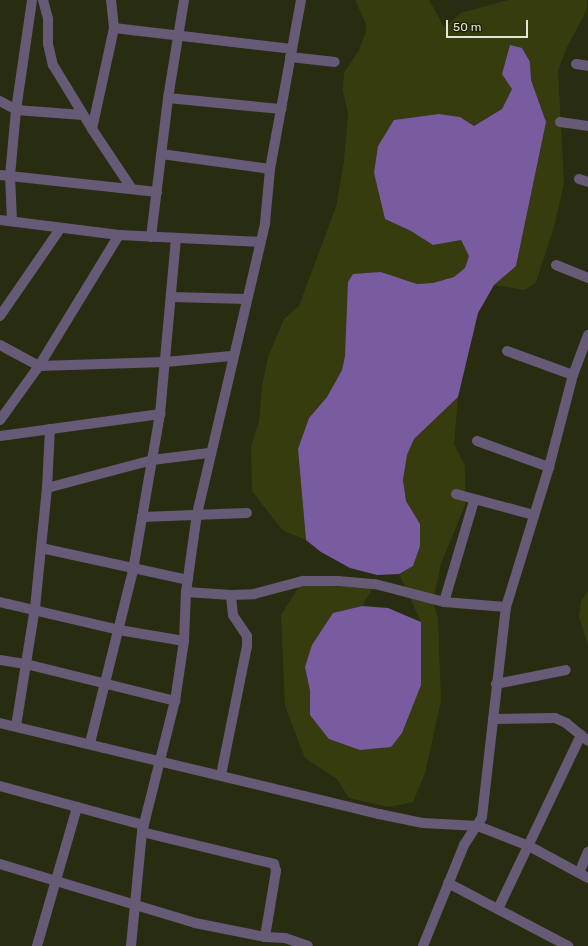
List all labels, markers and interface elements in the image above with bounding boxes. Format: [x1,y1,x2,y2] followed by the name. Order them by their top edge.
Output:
[448,12,530,38] scale bar
[453,20,481,34] text: 50 m

